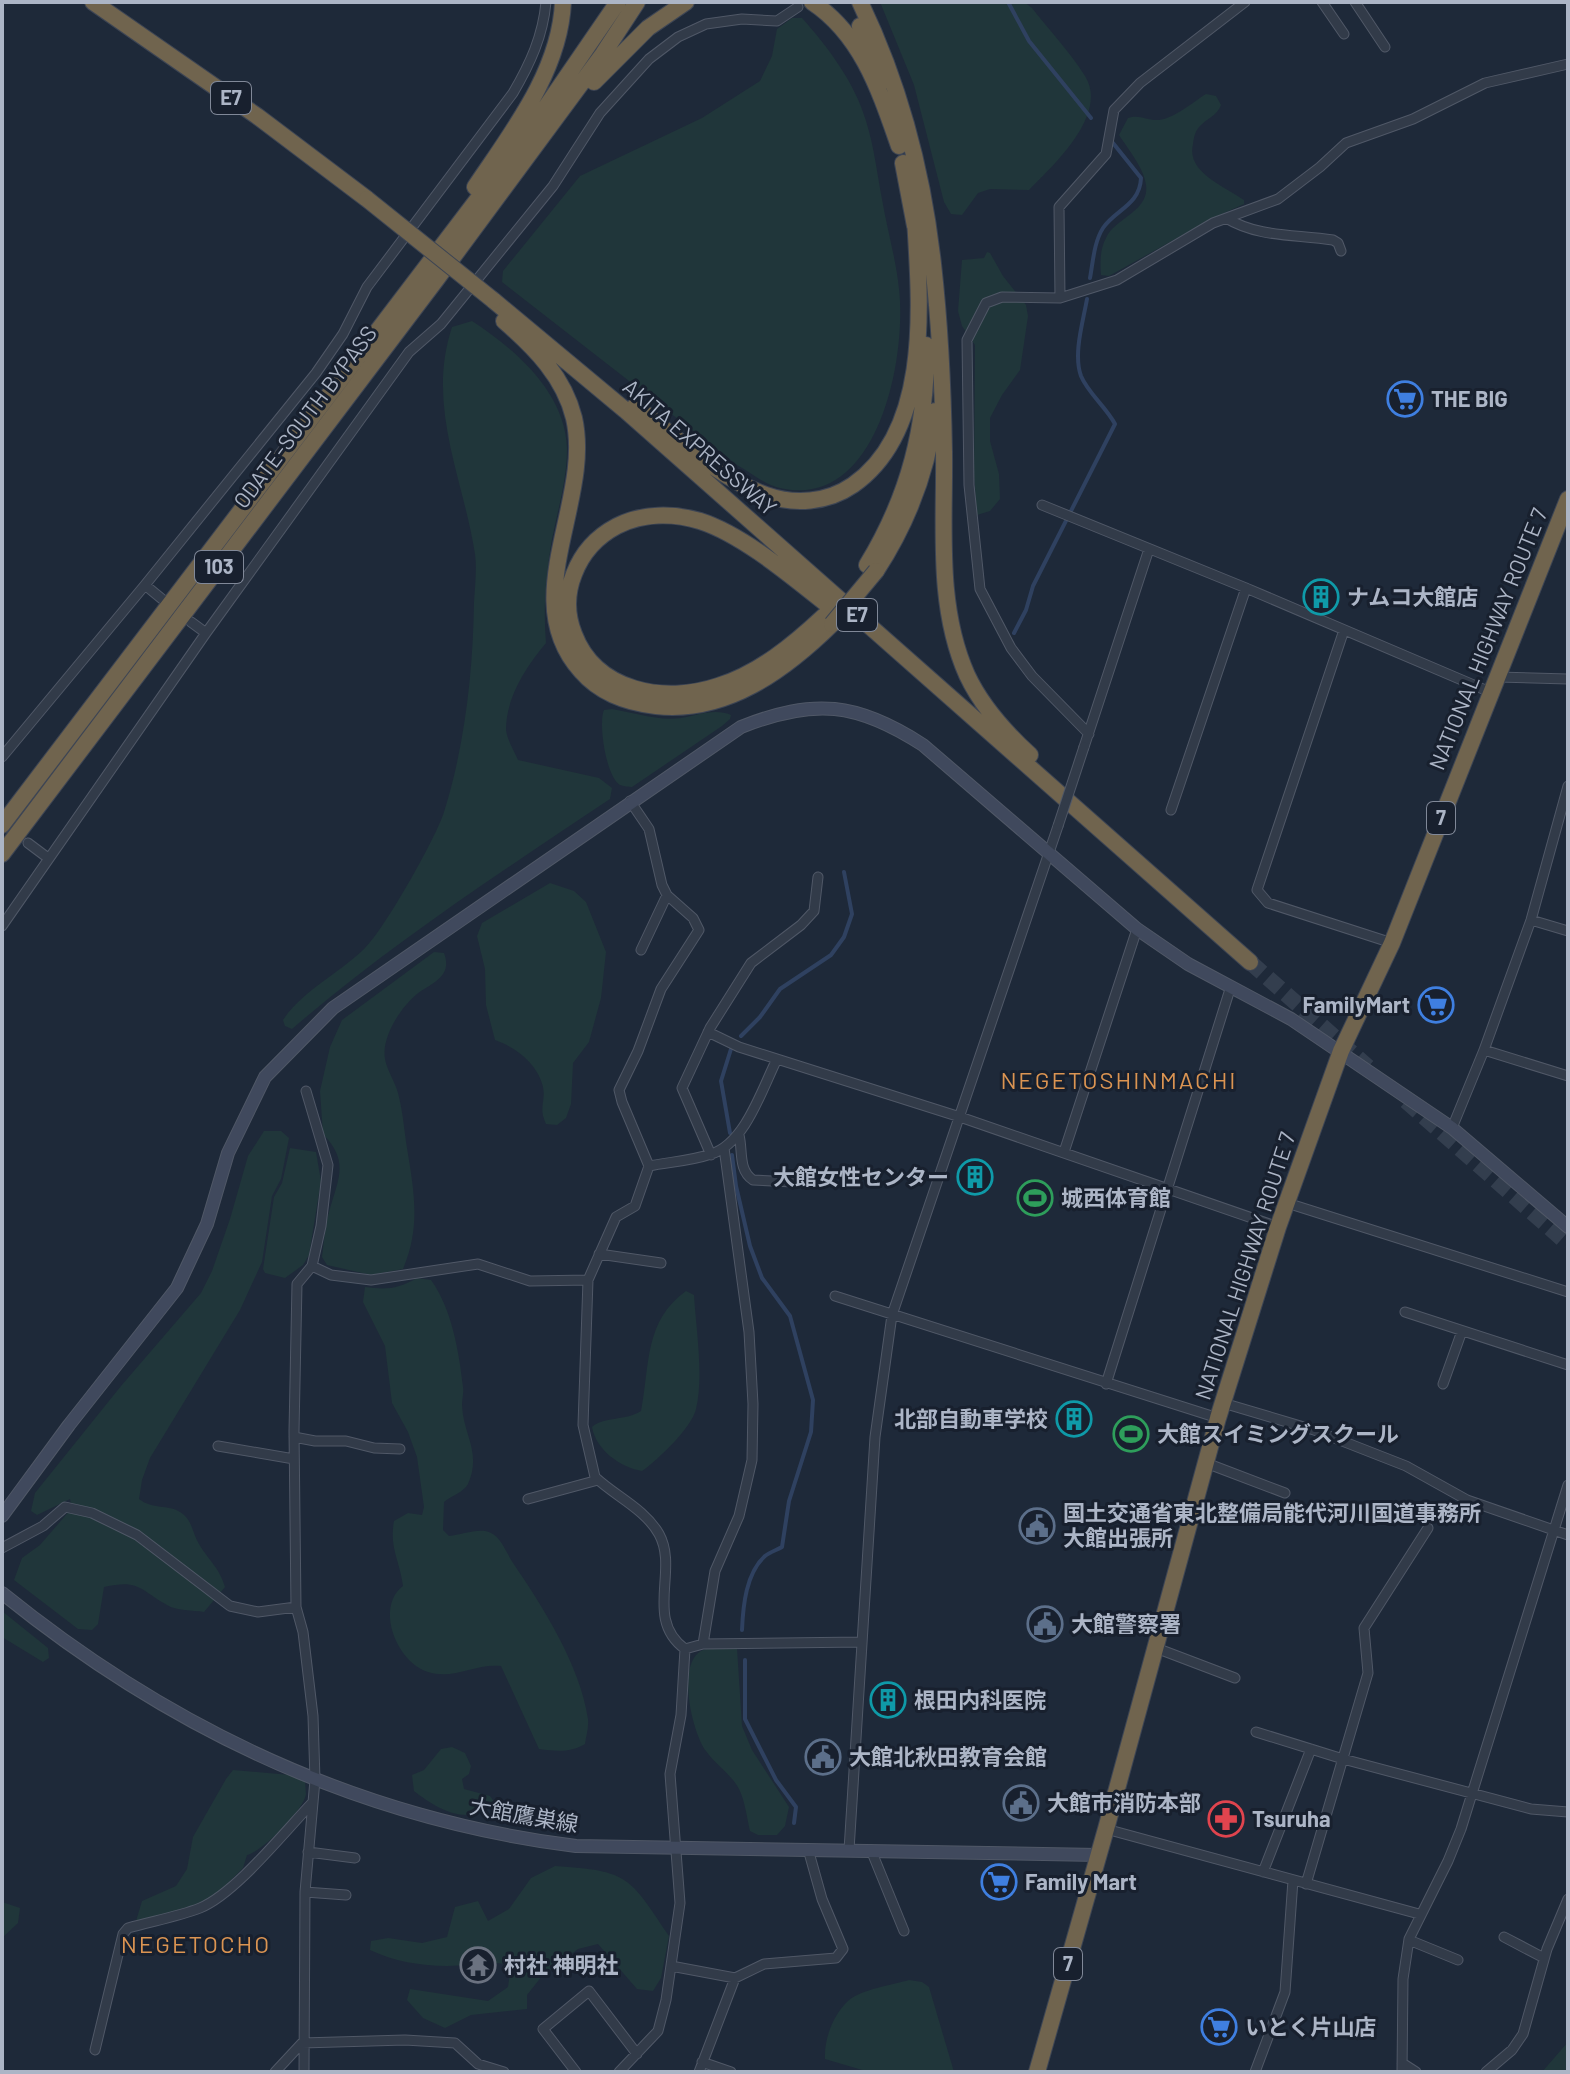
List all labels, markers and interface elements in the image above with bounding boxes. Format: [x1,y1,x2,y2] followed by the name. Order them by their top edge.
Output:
[211,82,251,114] road number: E7
[227,320,381,513] street label: ODATE-SOUTH BYPASS
[619,373,783,520] street label: AKITA EXPRESSWAY
[1386,380,1424,418] supermarket icon: THE BIG
[1431,385,1508,411] place label: THE BIG
[1423,504,1552,773] street label: NATIONAL HIGHWAY ROUTE 7
[195,551,243,583] road number: 103
[1302,578,1340,616] building icon: ナムコ大館店
[1347,583,1478,609] place label: ナムコ大館店
[837,599,877,631] road number: E7
[1427,802,1455,834] road number: 7
[1417,986,1455,1024] supermarket icon: FamilyMart
[1302,991,1410,1017] place label: FamilyMart
[1000,1065,1238,1094] district label: NEGETOSHINMACHI
[1188,1129,1300,1403] street label: NATIONAL HIGHWAY ROUTE 7
[956,1158,994,1196] building icon: 大館女性センター
[773,1163,949,1189] place label: 大館女性センター
[1016,1179,1054,1217] sports icon: 城西体育館
[1061,1184,1171,1210] place label: 城西体育館
[1055,1400,1093,1438] building icon: 北部自動車学校
[894,1405,1048,1431] place label: 北部自動車学校
[1112,1415,1150,1453] sports icon: 大館スイミングスクール
[1157,1420,1399,1446] place label: 大館スイミングスクール
[1063,1499,1481,1550] place label: 国土交通省東北整備局能代河川国道事務所 大館出張所
[1018,1507,1056,1545] public building icon: 国土交通省東北整備局能代河川国道事務所 大館出張所
[1026,1605,1064,1643] public building icon: 大館警察署
[1071,1610,1181,1636] place label: 大館警察署
[869,1681,907,1719] building icon: 根田内科医院
[914,1686,1046,1712] place label: 根田内科医院
[804,1738,842,1776] public building icon: 大館北秋田教育会館
[849,1743,1047,1769] place label: 大館北秋田教育会館
[1002,1784,1040,1822] public building icon: 大館市消防本部
[1047,1789,1201,1815] place label: 大館市消防本部
[468,1792,581,1836] street label: 大館鷹巣線
[1207,1800,1245,1838] pharmacy icon: Tsuruha
[1252,1805,1331,1831] place label: Tsuruha
[980,1863,1018,1901] supermarket icon: Family Mart
[1025,1868,1137,1894] place label: Family Mart
[121,1929,271,1958] district label: NEGETOCHO
[459,1946,497,1984] temple icon: 村社 神明社
[1054,1948,1082,1980] road number: 7
[504,1951,618,1977] place label: 村社 神明社
[1200,2008,1238,2046] supermarket icon: いとく片山店
[1245,2013,1376,2039] place label: いとく片山店

